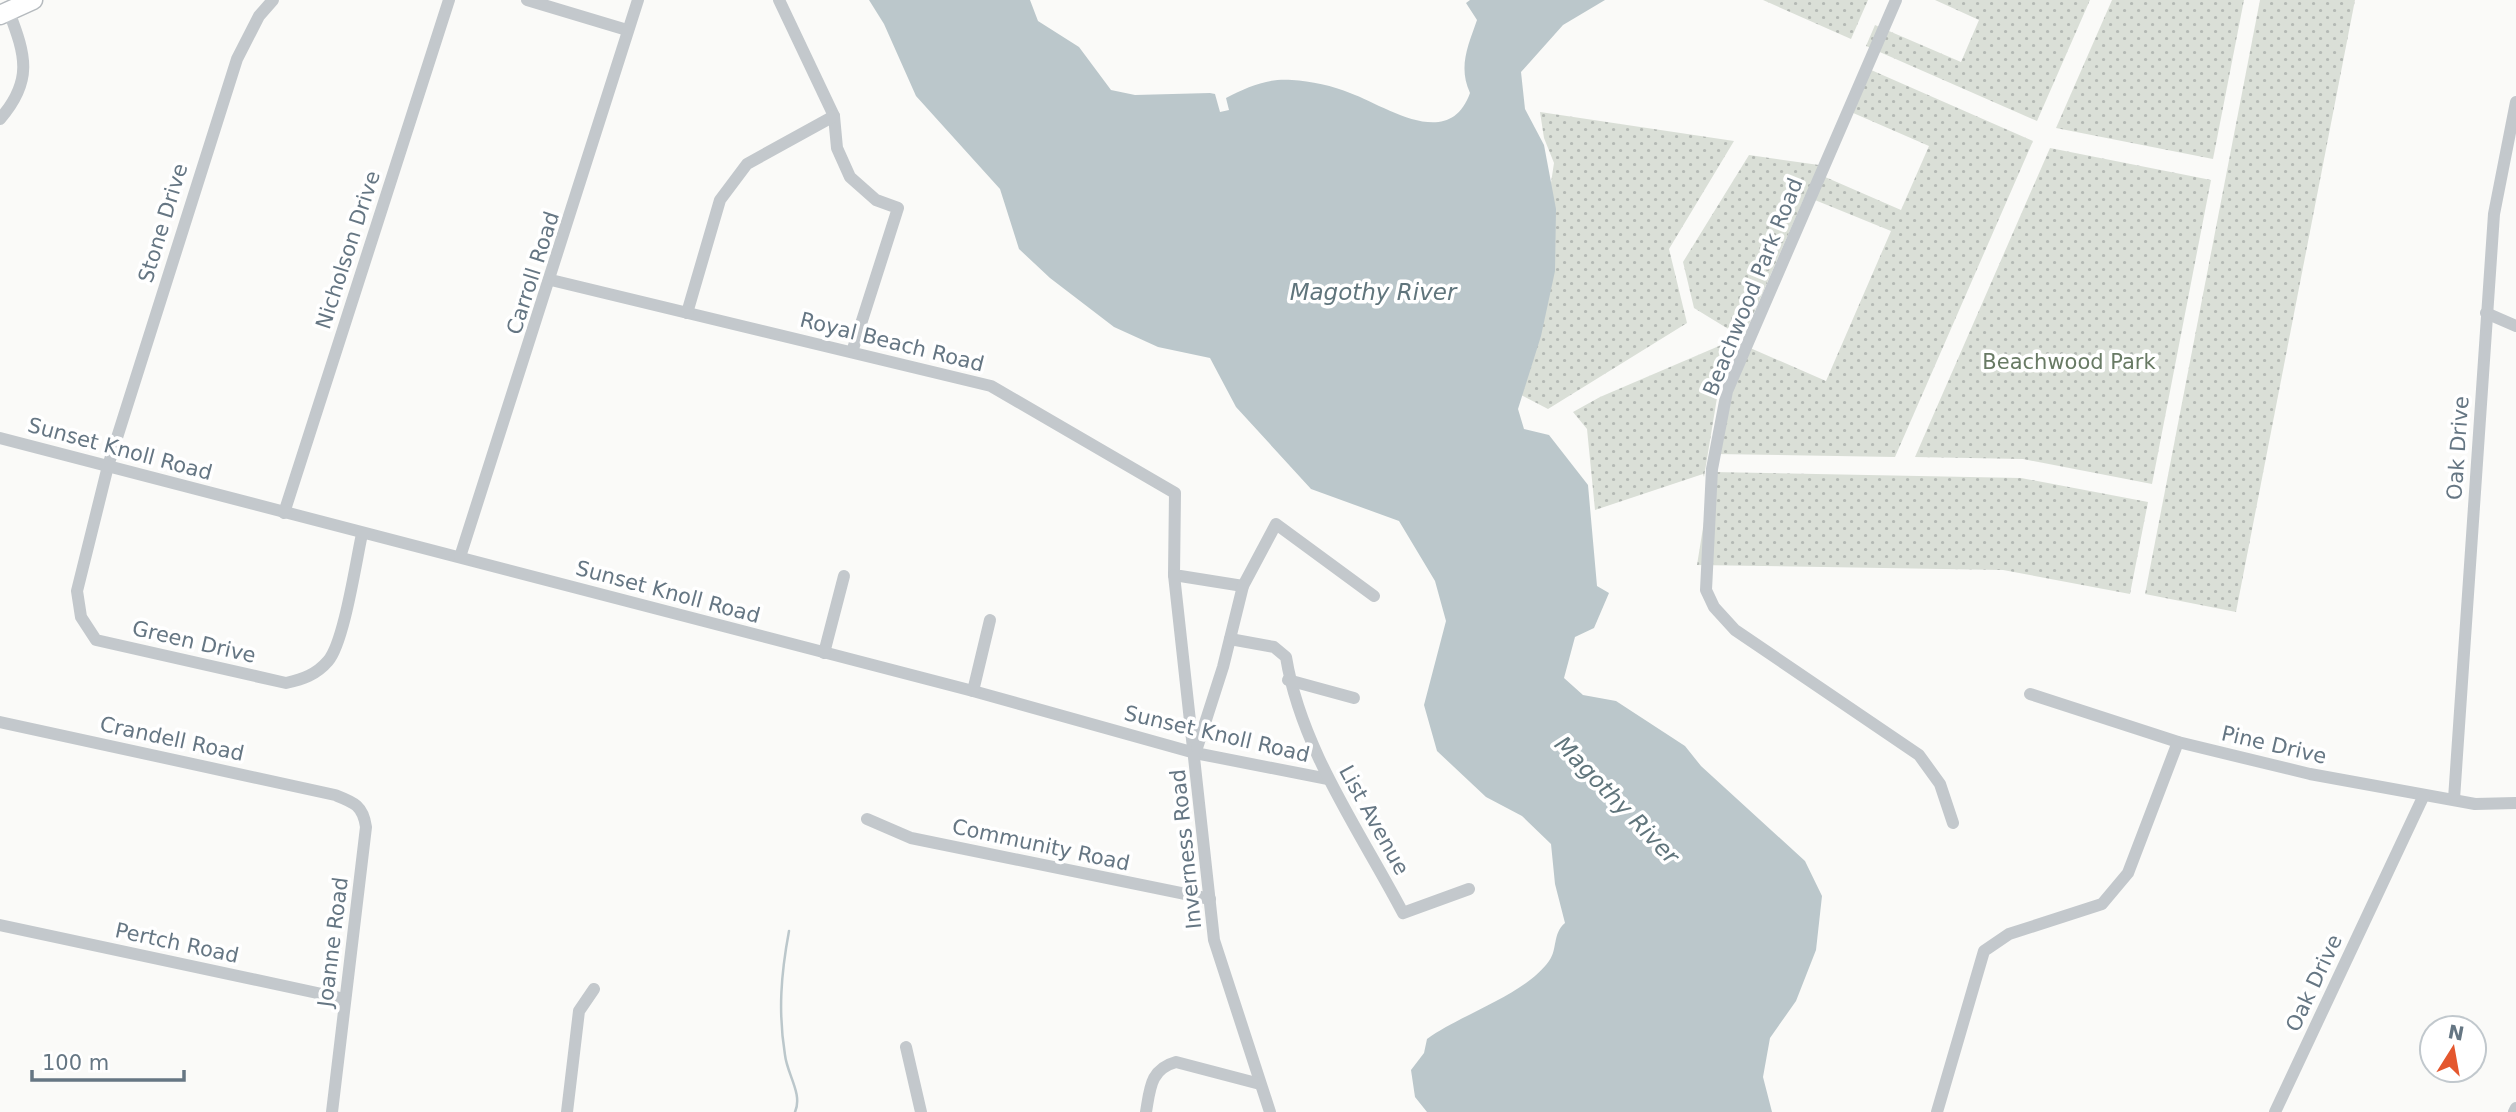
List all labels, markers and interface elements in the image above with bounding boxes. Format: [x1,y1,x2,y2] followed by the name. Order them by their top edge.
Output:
[133,161,193,285] street label: Stone Drive
[311,168,385,332] street label: Nicholson Drive
[1698,175,1808,399] street label: Beachwood Park Road
[502,208,564,338] street label: Carroll Road
[1290,279,1458,305] water label: Magothy River
[798,308,986,376] street label: Royal Beach Road
[1982,350,2156,374] park label: Beachwood Park
[2442,395,2474,501] street label: Oak Drive
[25,413,215,485] street label: Sunset Knoll Road
[573,556,763,628] street label: Sunset Knoll Road
[130,616,258,668] street label: Green Drive
[1122,701,1312,767] street label: Sunset Knoll Road
[98,712,246,766] street label: Crandell Road
[2219,721,2329,769] street label: Pine Drive
[1550,731,1685,870] water label: Magothy River
[1334,761,1414,879] street label: List Avenue
[1166,768,1206,930] street label: Inverness Road
[950,814,1132,876] street label: Community Road
[313,876,353,1010] street label: Joanne Road
[113,918,241,968] street label: Pertch Road
[2281,931,2347,1035] street label: Oak Drive
[2418,1014,2488,1084] north arrow
[2446,1020,2466,1045] text: N
[32,1038,184,1082] scale bar
[42,1051,109,1075] text: 100 m

